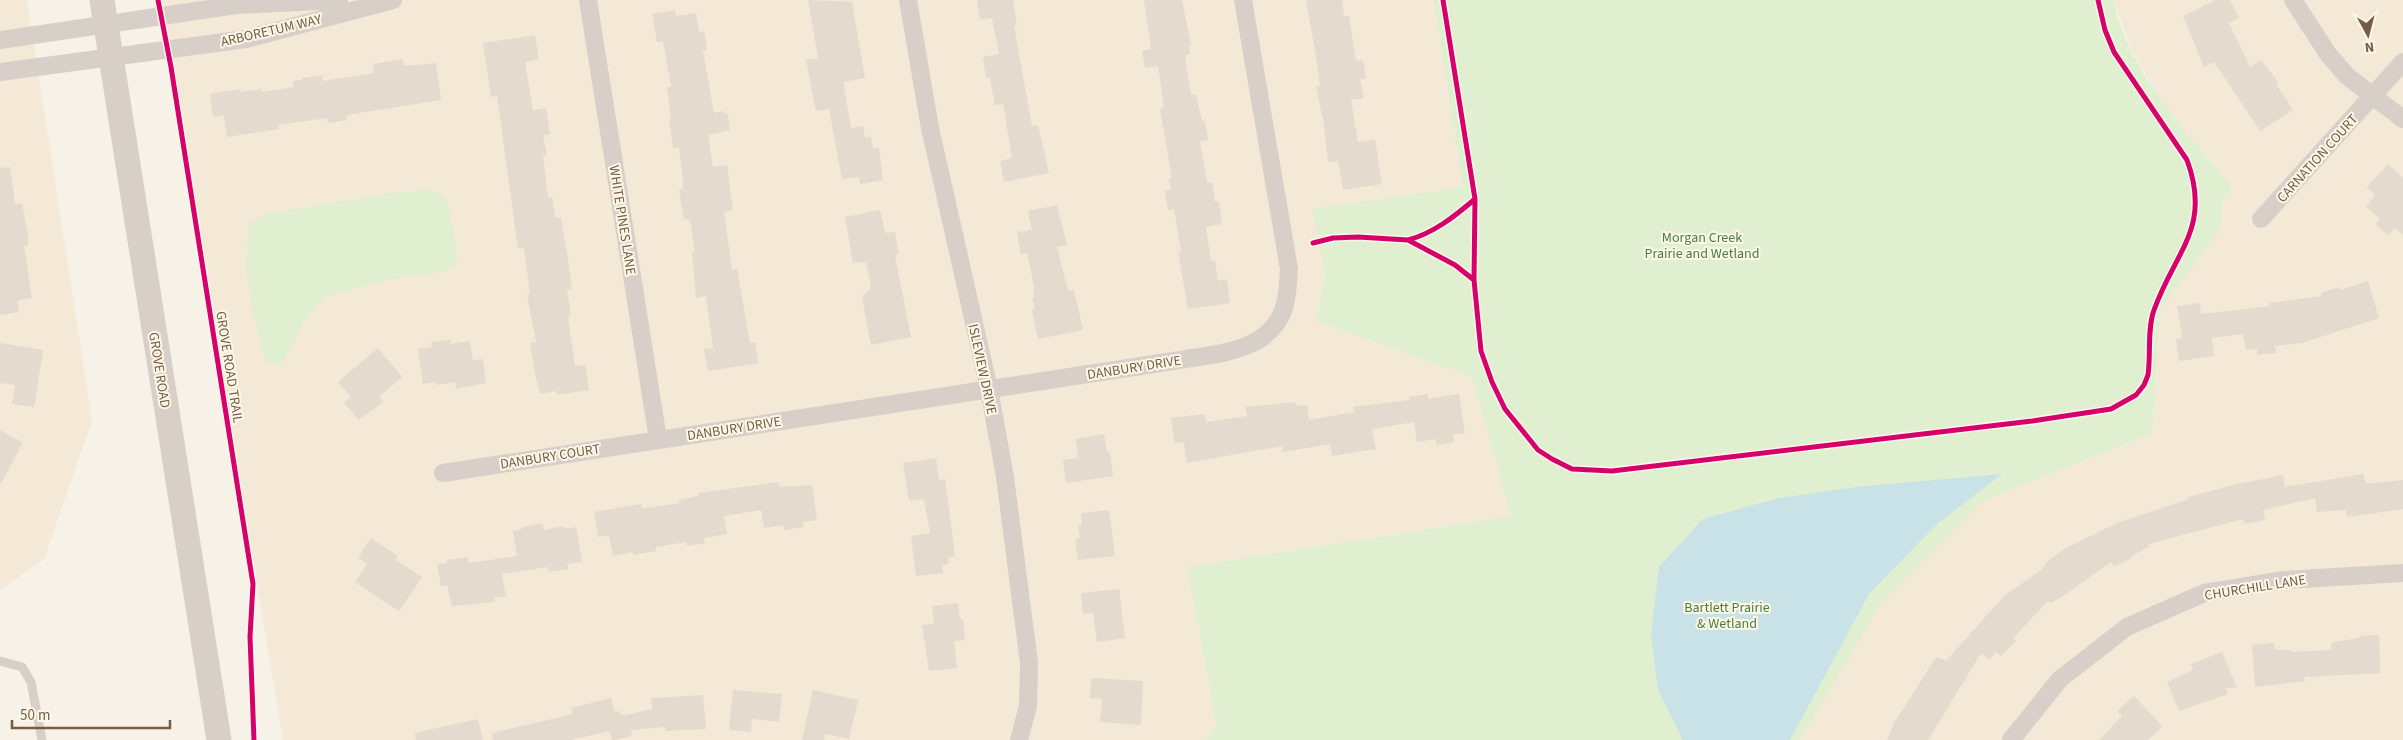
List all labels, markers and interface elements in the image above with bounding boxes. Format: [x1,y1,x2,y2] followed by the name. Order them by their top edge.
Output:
[219,10,324,52] street label: ARBORETUM WAY
[2343,10,2393,60] north arrow
[2364,36,2375,57] text: N
[2273,110,2363,207] street label: CARNATION COURT
[603,164,641,276] street label: WHITE PINES LANE
[1645,228,1759,264] park label: Morgan Creek Prairie and Wetland
[210,310,248,425] street label: GROVE ROAD TRAIL
[963,322,1001,416] street label: ISLEVIEW DRIVE
[143,331,175,409] street label: GROVE ROAD
[1086,351,1182,385] street label: DANBURY DRIVE
[686,412,782,446] street label: DANBURY DRIVE
[499,439,602,475] street label: DANBURY COURT
[2203,570,2307,606] street label: CHURCHILL LANE
[1684,598,1770,634] park label: Bartlett Prairie & Wetland
[12,698,170,730] scale bar
[20,705,50,726] text: 50 m

